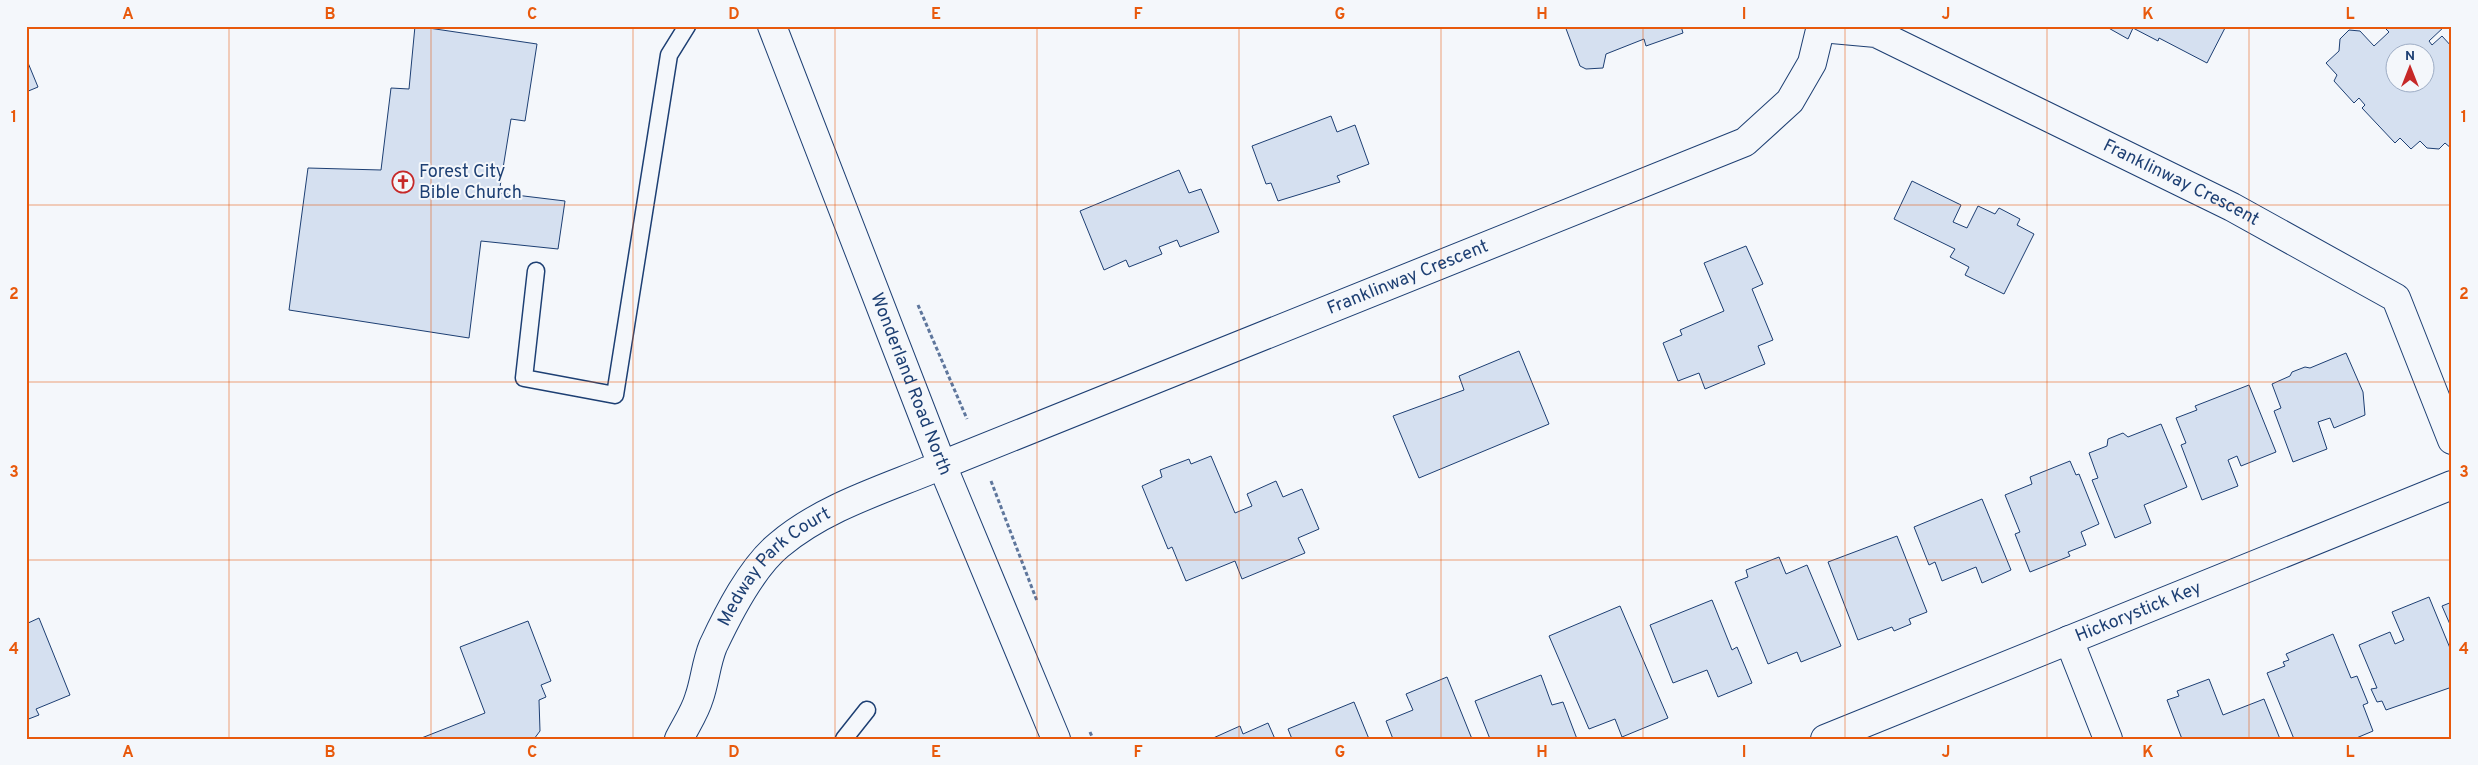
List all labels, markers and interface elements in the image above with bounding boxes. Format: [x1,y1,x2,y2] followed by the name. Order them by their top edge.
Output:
[122,5,134,25] text: A
[324,5,336,25] text: B
[527,5,537,25] text: C
[728,5,740,25] text: D
[931,5,941,25] text: E
[1133,5,1143,25] text: F
[1335,5,1345,25] text: G
[1536,5,1548,25] text: H
[1742,5,1746,25] text: I
[1942,5,1950,25] text: J
[2142,5,2154,25] text: K
[2345,5,2355,25] text: L
[2386,42,2436,92] north arrow
[2405,48,2415,65] text: N
[11,108,17,128] text: 1
[2461,108,2467,128] text: 1
[2099,134,2263,231] street label: Franklinway Crescent
[419,161,522,205] place label: Forest City Bible Church
[391,170,415,194] church icon: Forest City Bible Church
[1324,235,1492,320] street label: Franklinway Crescent
[9,285,19,305] text: 2
[2459,285,2469,305] text: 2
[865,290,957,479] street label: Wonderland Road North
[9,463,19,483] text: 3
[2459,463,2469,483] text: 3
[713,502,834,630] street label: Medway Park Court
[2072,576,2205,648] street label: Hickorystick Key
[9,640,19,660] text: 4
[2459,640,2469,660] text: 4
[122,743,134,763] text: A
[324,743,336,763] text: B
[527,743,537,763] text: C
[728,743,740,763] text: D
[931,743,941,763] text: E
[1133,743,1143,763] text: F
[1335,743,1345,763] text: G
[1536,743,1548,763] text: H
[1742,743,1746,763] text: I
[1942,743,1950,763] text: J
[2142,743,2154,763] text: K
[2345,743,2355,763] text: L

